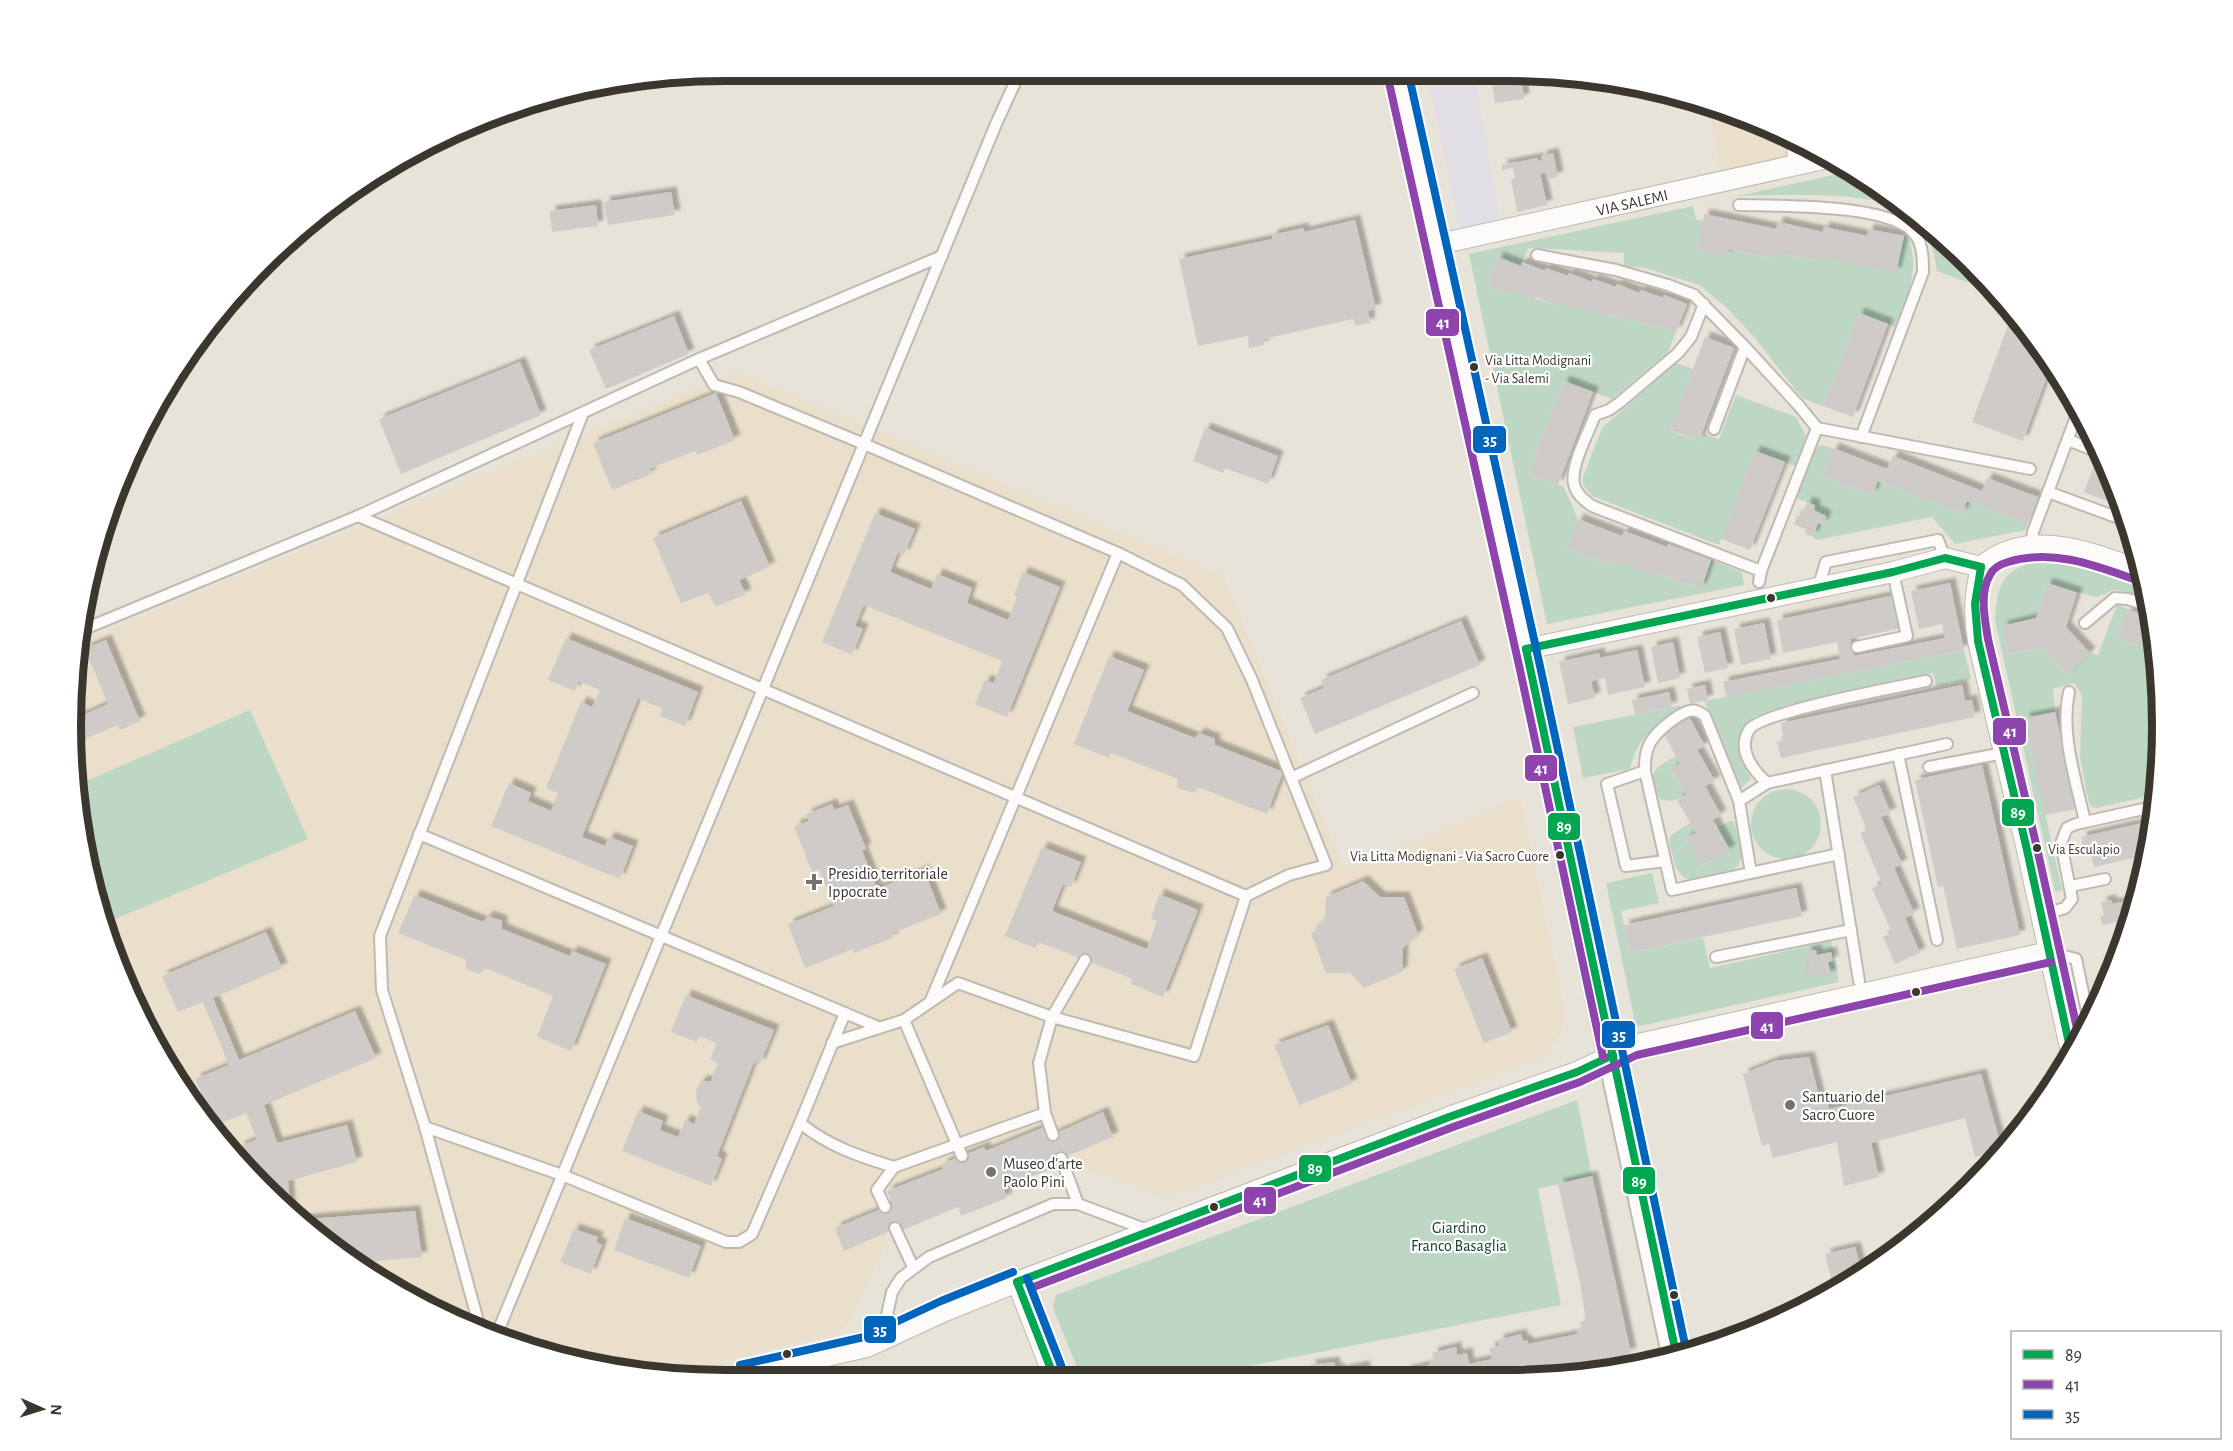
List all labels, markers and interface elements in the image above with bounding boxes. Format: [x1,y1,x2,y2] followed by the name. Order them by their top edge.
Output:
[1595,187,1670,219] street label: VIA SALEMI
[1425,308,1460,337] line badge: 41
[1436,315,1450,331] text: 41
[1485,354,1591,386] place label: Via Litta Modignani - Via Salemi
[1468,361,1480,373] marker: Via Litta Modignani - Via Salemi
[1472,425,1507,454] line badge: 35
[1483,432,1497,448] text: 35
[1765,592,1777,604] unlabelled marker
[1992,717,2027,746] line badge: 41
[2003,724,2017,740] text: 41
[1524,754,1558,782] line badge: 41
[1534,761,1548,777] text: 41
[2001,798,2035,827] line badge: 89
[2010,805,2026,821] text: 89
[1547,812,1581,841] line badge: 89
[1556,819,1572,835] text: 89
[2031,842,2043,854] marker: Via Esculapio
[2048,843,2120,857] place label: Via Esculapio
[1554,849,1566,861] marker: Via Litta Modignani - Via Sacro Cuore
[1350,850,1549,864] place label: Via Litta Modignani - Via Sacro Cuore
[828,866,948,900] place label: Presidio territoriale Ippocrate
[805,873,823,891] marker: Presidio territoriale Ippocrate
[1910,986,1922,998] unlabelled marker
[1750,1011,1784,1040] line badge: 41
[1760,1019,1774,1035] text: 41
[1601,1020,1636,1049] line badge: 35
[1612,1027,1626,1043] text: 35
[1802,1089,1884,1123] place label: Santuario del Sacro Cuore
[1783,1098,1797,1112] marker: Santuario del Sacro Cuore
[1298,1154,1332,1183] line badge: 89
[1003,1156,1083,1190] place label: Museo d'arte Paolo Pini
[1307,1161,1323,1177] text: 89
[984,1165,998,1179] marker: Museo d'arte Paolo Pini
[1622,1166,1656,1195] line badge: 89
[1631,1174,1647,1190] text: 89
[1243,1186,1277,1215] line badge: 41
[1253,1193,1267,1209] text: 41
[1208,1201,1220,1213] unlabelled marker
[1411,1220,1507,1254] park label: Giardino Franco Basaglia
[1668,1289,1680,1301] unlabelled marker
[863,1315,897,1344] line badge: 35
[873,1322,887,1338] text: 35
[2011,1331,2221,1439] legend
[2065,1347,2082,1365] text: 89
[781,1348,793,1360] unlabelled marker
[2065,1377,2080,1395] text: 41
[12,1379,72,1439] north arrow
[48,1404,64,1416] text: N
[2065,1407,2080,1425] text: 35

